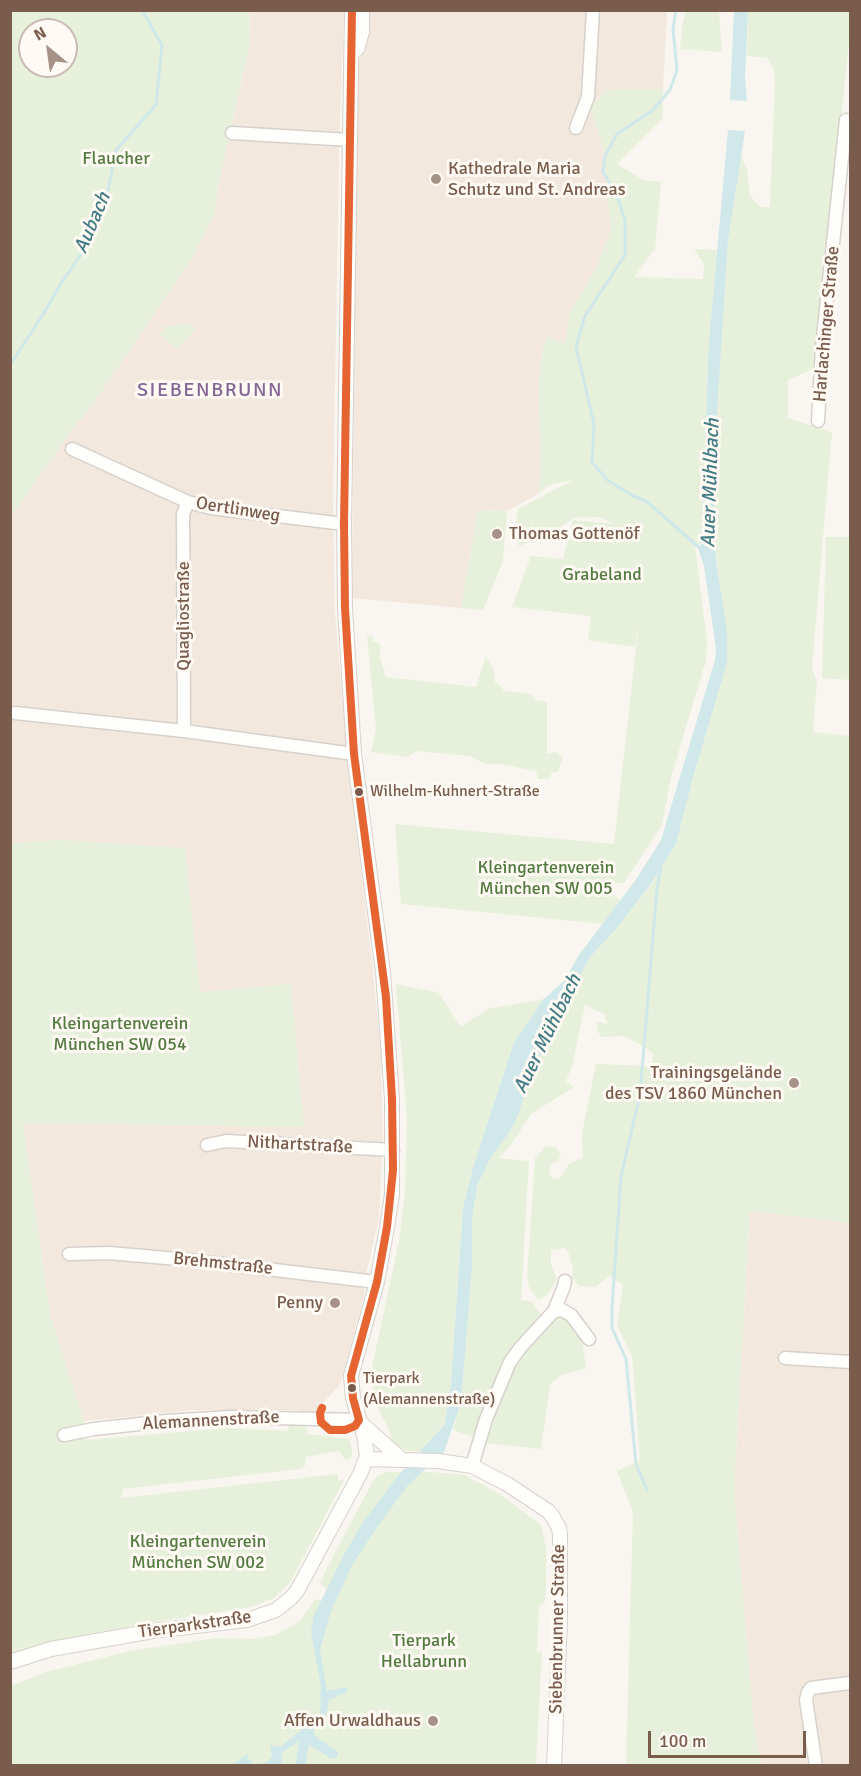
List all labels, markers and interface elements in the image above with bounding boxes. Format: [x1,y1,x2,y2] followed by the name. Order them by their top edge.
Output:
[18,18,78,78] north arrow
[31,23,50,45] text: N
[82,148,150,170] park label: Flaucher
[448,158,626,201] place label: Kathedrale Maria Schutz und St. Andreas
[429,172,443,186] marker: Kathedrale Maria Schutz und St. Andreas
[69,189,117,257] water label: Aubach
[809,245,845,403] street label: Harlachinger Straße
[137,379,283,403] district label: SIEBENBRUNN
[697,418,725,548] water label: Auer Mühlbach
[194,493,282,527] street label: Oertlinweg
[509,523,640,545] place label: Thomas Gottenöf
[490,527,504,541] marker: Thomas Gottenöf
[173,561,195,671] street label: Quagliostraße
[562,564,642,586] park label: Grabeland
[370,782,540,802] place label: Wilhelm-Kuhnert-Straße
[353,786,365,798] marker: Wilhelm-Kuhnert-Straße
[478,857,614,900] park label: Kleingartenverein München SW 005
[509,971,587,1097] water label: Auer Mühlbach
[52,1013,188,1056] park label: Kleingartenverein München SW 054
[605,1062,782,1104] place label: Trainingsgelände des TSV 1860 München
[787,1076,801,1090] marker: Trainingsgelände des TSV 1860 München
[247,1131,353,1159] street label: Nithartstraße
[172,1248,274,1280] street label: Brehmstraße
[277,1292,323,1314] place label: Penny
[328,1296,342,1310] marker: Penny
[363,1369,495,1407] place label: Tierpark (Alemannenstraße)
[346,1382,358,1394] marker: Tierpark (Alemannenstraße)
[142,1407,280,1435] street label: Alemannenstraße
[130,1531,266,1574] park label: Kleingartenverein München SW 002
[546,1544,570,1714] street label: Siebenbrunner Straße
[137,1606,253,1644] street label: Tierparkstraße
[381,1630,467,1672] park label: Tierpark Hellabrunn
[284,1710,421,1732] place label: Affen Urwaldhaus
[426,1714,440,1728] marker: Affen Urwaldhaus
[651,1719,808,1757] scale bar
[659,1730,706,1752] text: 100 m

